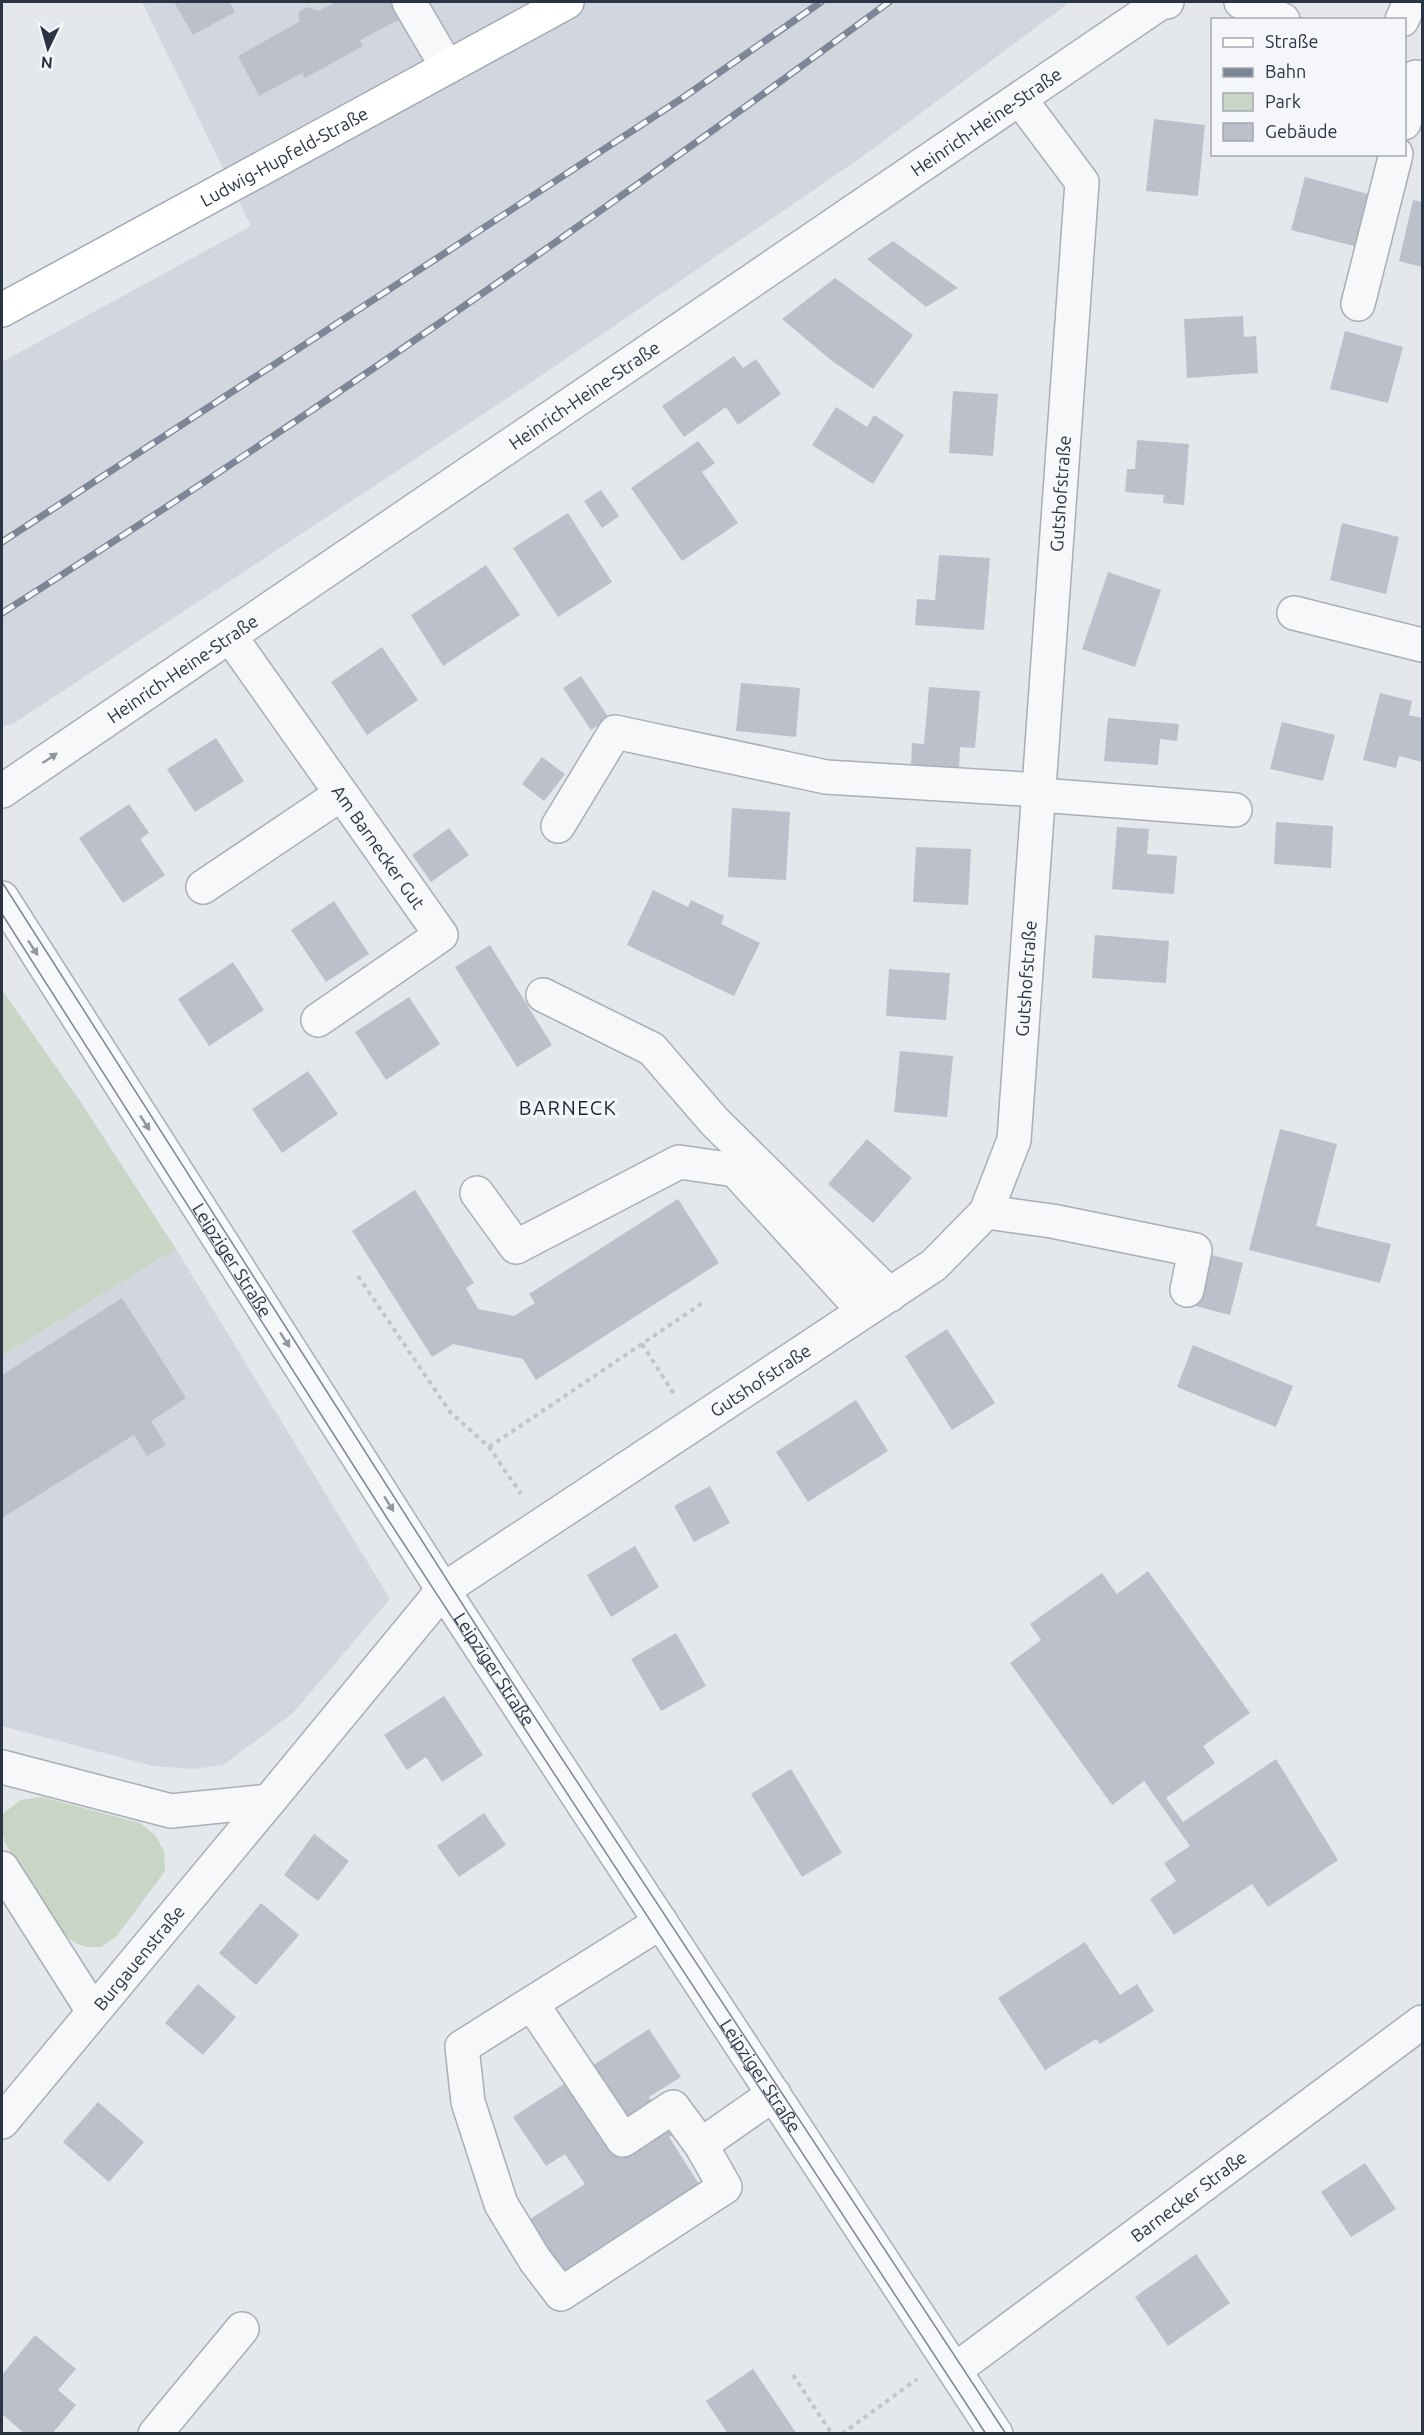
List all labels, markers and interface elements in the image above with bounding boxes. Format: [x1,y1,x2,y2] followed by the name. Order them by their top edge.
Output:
[18,18,78,78] north arrow
[1211,18,1406,156] legend
[1265,31,1318,51] text: Straße
[40,53,53,72] text: N
[1265,61,1306,81] text: Bahn
[907,63,1065,180] street label: Heinrich-Heine-Straße
[1265,91,1301,111] text: Park
[197,103,371,210] street label: Ludwig-Hupfeld-Straße
[1265,121,1337,141] text: Gebäude
[505,337,663,453] street label: Heinrich-Heine-Straße
[1046,435,1074,552] street label: Gutshofstraße
[103,610,261,727] street label: Heinrich-Heine-Straße
[42,753,58,764] one-way arrow
[328,781,429,912] street label: Am Barnecker Gut
[1011,920,1040,1037] street label: Gutshofstraße
[27,940,38,956] one-way arrow
[519,1096,617,1119] district label: BARNECK
[140,1114,151,1131] one-way arrow
[189,1199,276,1320] street label: Leipziger Straße
[279,1331,291,1347] one-way arrow
[706,1340,814,1421] street label: Gutshofstraße
[384,1496,395,1512] one-way arrow
[450,1609,539,1729] street label: Leipziger Straße
[89,1901,188,2014] street label: Burgauenstraße
[717,2015,805,2136] street label: Leipziger Straße
[1127,2147,1250,2246] street label: Barnecker Straße

